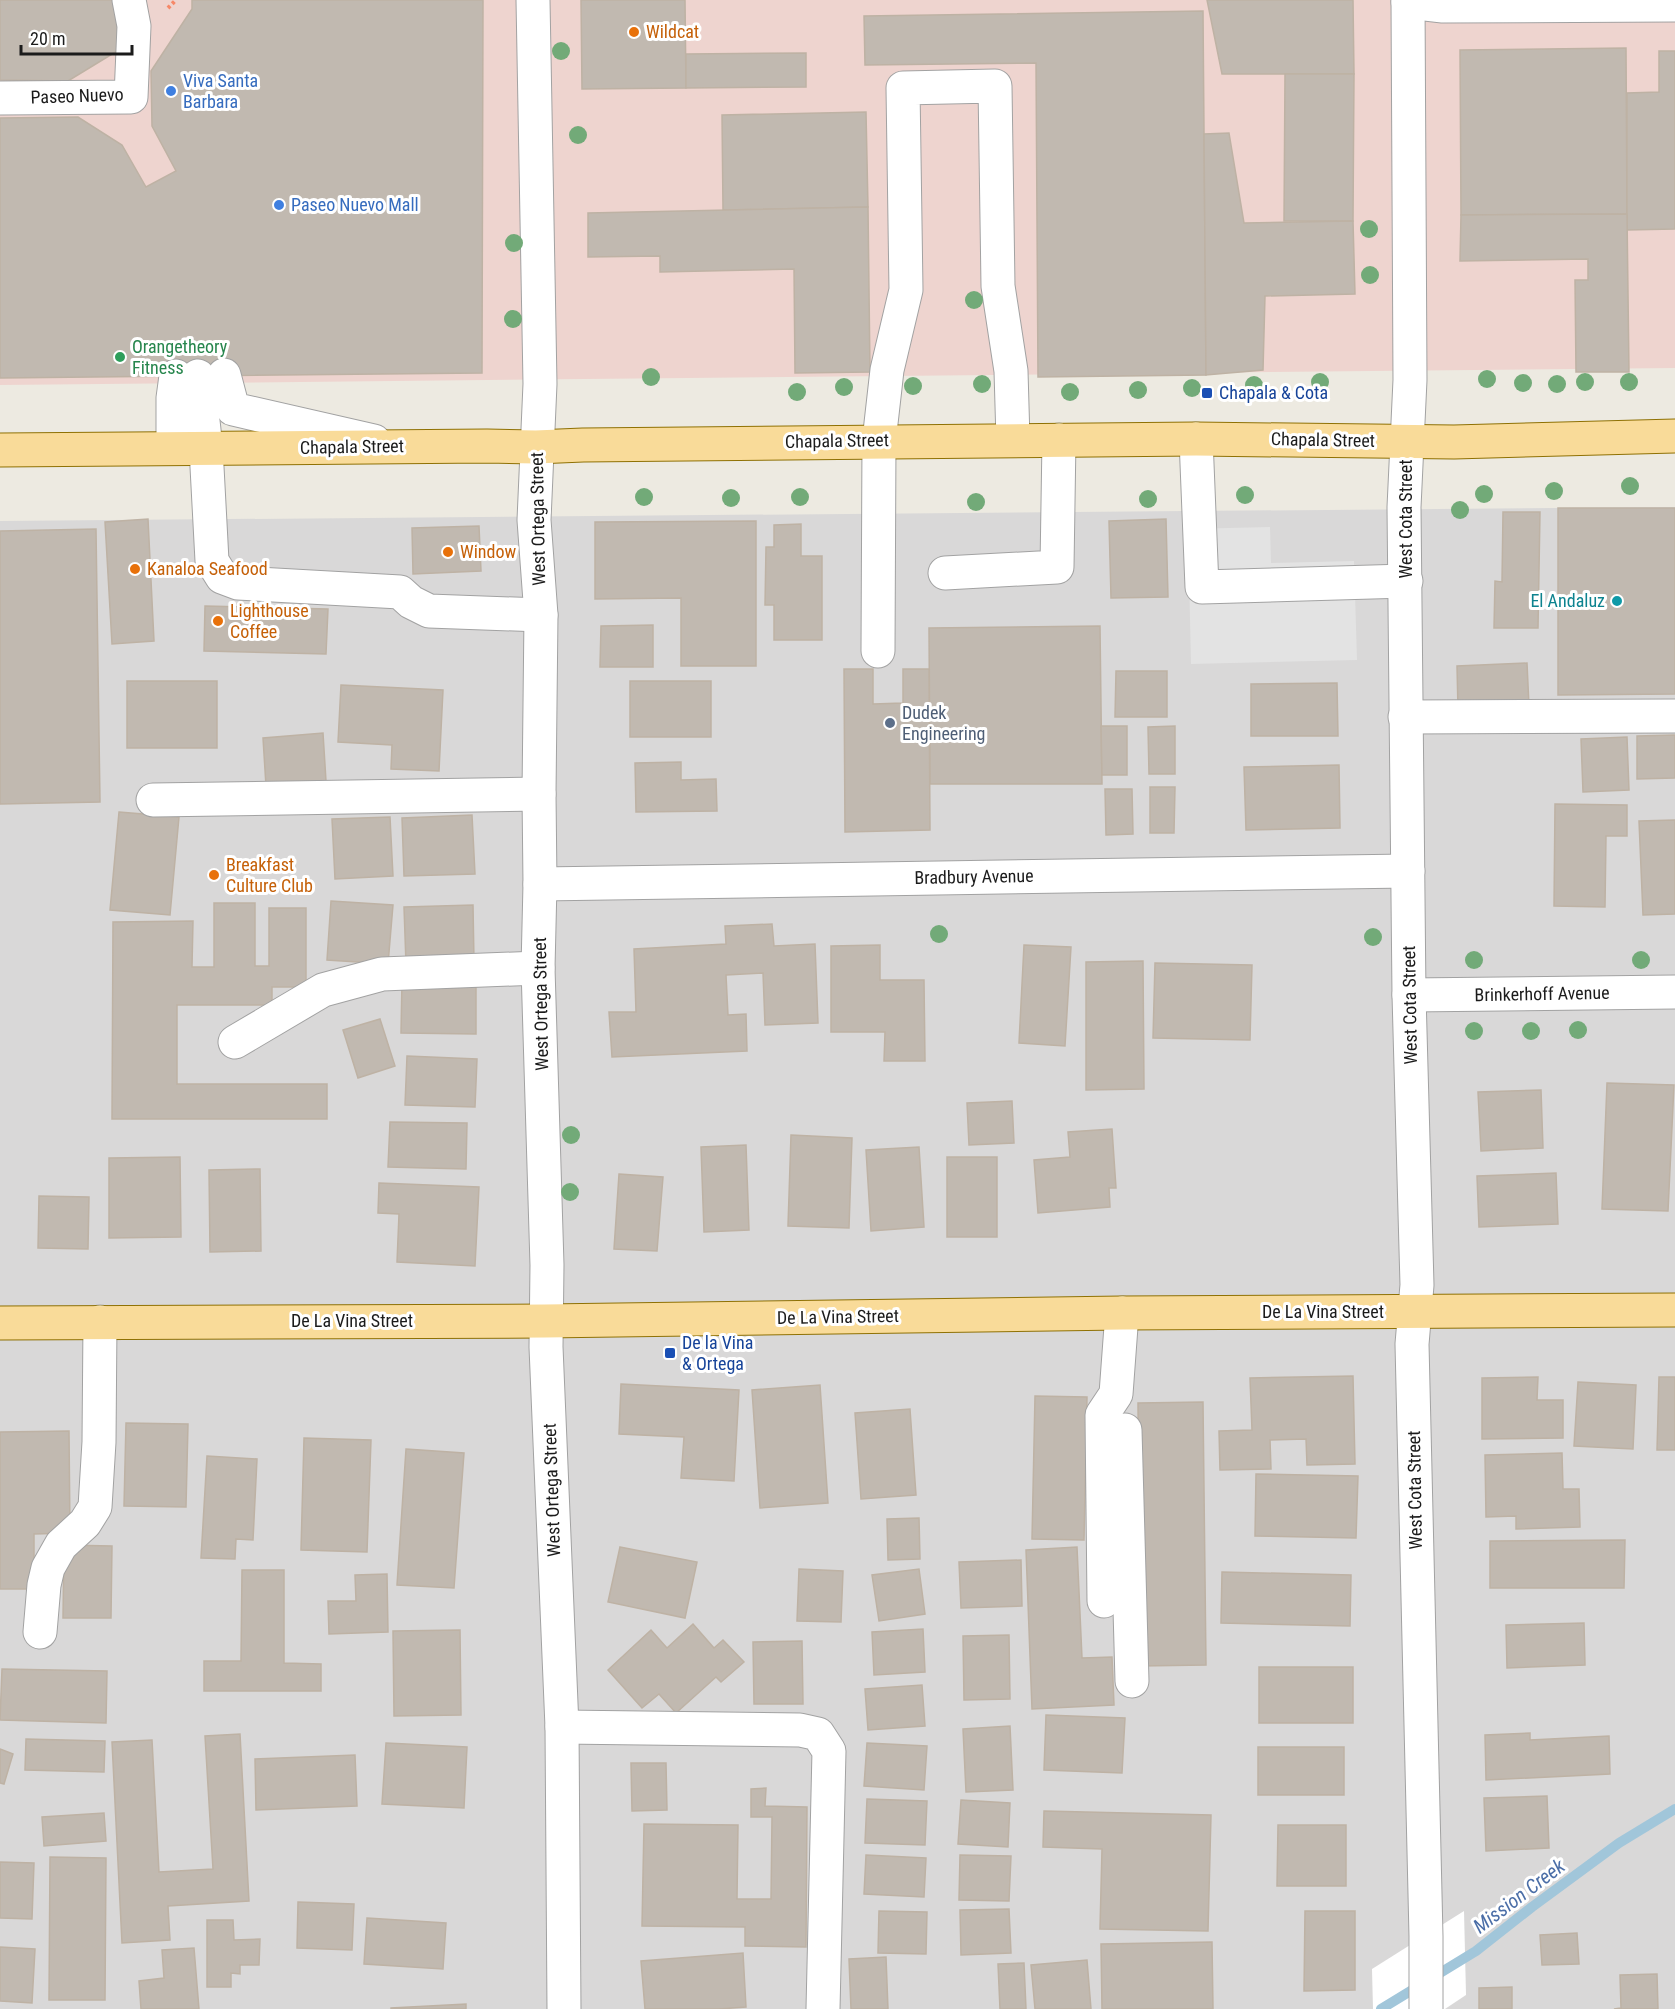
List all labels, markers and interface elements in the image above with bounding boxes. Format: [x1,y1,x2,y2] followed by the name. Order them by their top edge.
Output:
[21,18,132,56] scale bar
[646,21,699,42] place label: Wildcat
[627,25,641,39] marker: Wildcat
[30,28,65,49] text: 20 m
[183,70,258,112] place label: Viva Santa Barbara
[30,83,124,108] street label: Paseo Nuevo
[164,84,178,98] marker: Viva Santa Barbara
[291,194,419,215] place label: Paseo Nuevo Mall
[272,198,286,212] marker: Paseo Nuevo Mall
[132,336,228,378] place label: Orangetheory Fitness
[113,350,127,364] marker: Orangetheory Fitness
[1219,382,1328,403] place label: Chapala & Cota
[1200,386,1214,400] marker: Chapala & Cota
[1271,428,1375,451] street label: Chapala Street
[785,429,889,452] street label: Chapala Street
[300,435,404,458] street label: Chapala Street
[526,452,549,586] street label: West Ortega Street
[1395,459,1416,579] street label: West Cota Street
[460,541,517,562] place label: Window
[441,545,455,559] marker: Window
[147,558,268,579] place label: Kanaloa Seafood
[128,562,142,576] marker: Kanaloa Seafood
[1530,590,1605,611] place label: El Andaluz
[1610,594,1624,608] marker: El Andaluz
[230,600,309,642] place label: Lighthouse Coffee
[211,614,225,628] marker: Lighthouse Coffee
[902,702,985,744] place label: Dudek Engineering
[883,716,897,730] marker: Dudek Engineering
[226,854,313,896] place label: Breakfast Culture Club
[914,865,1034,888] street label: Bradbury Avenue
[207,868,221,882] marker: Breakfast Culture Club
[529,937,552,1071] street label: West Ortega Street
[1398,945,1421,1065] street label: West Cota Street
[1474,982,1610,1005] street label: Brinkerhoff Avenue
[1262,1301,1384,1322] street label: De La Vina Street
[777,1305,899,1328] street label: De La Vina Street
[291,1310,413,1331] street label: De La Vina Street
[682,1332,753,1374] place label: De la Vina & Ortega
[663,1346,677,1360] marker: De la Vina & Ortega
[539,1423,564,1557] street label: West Ortega Street
[1403,1430,1426,1550] street label: West Cota Street
[1468,1853,1571,1938] water label: Mission Creek

